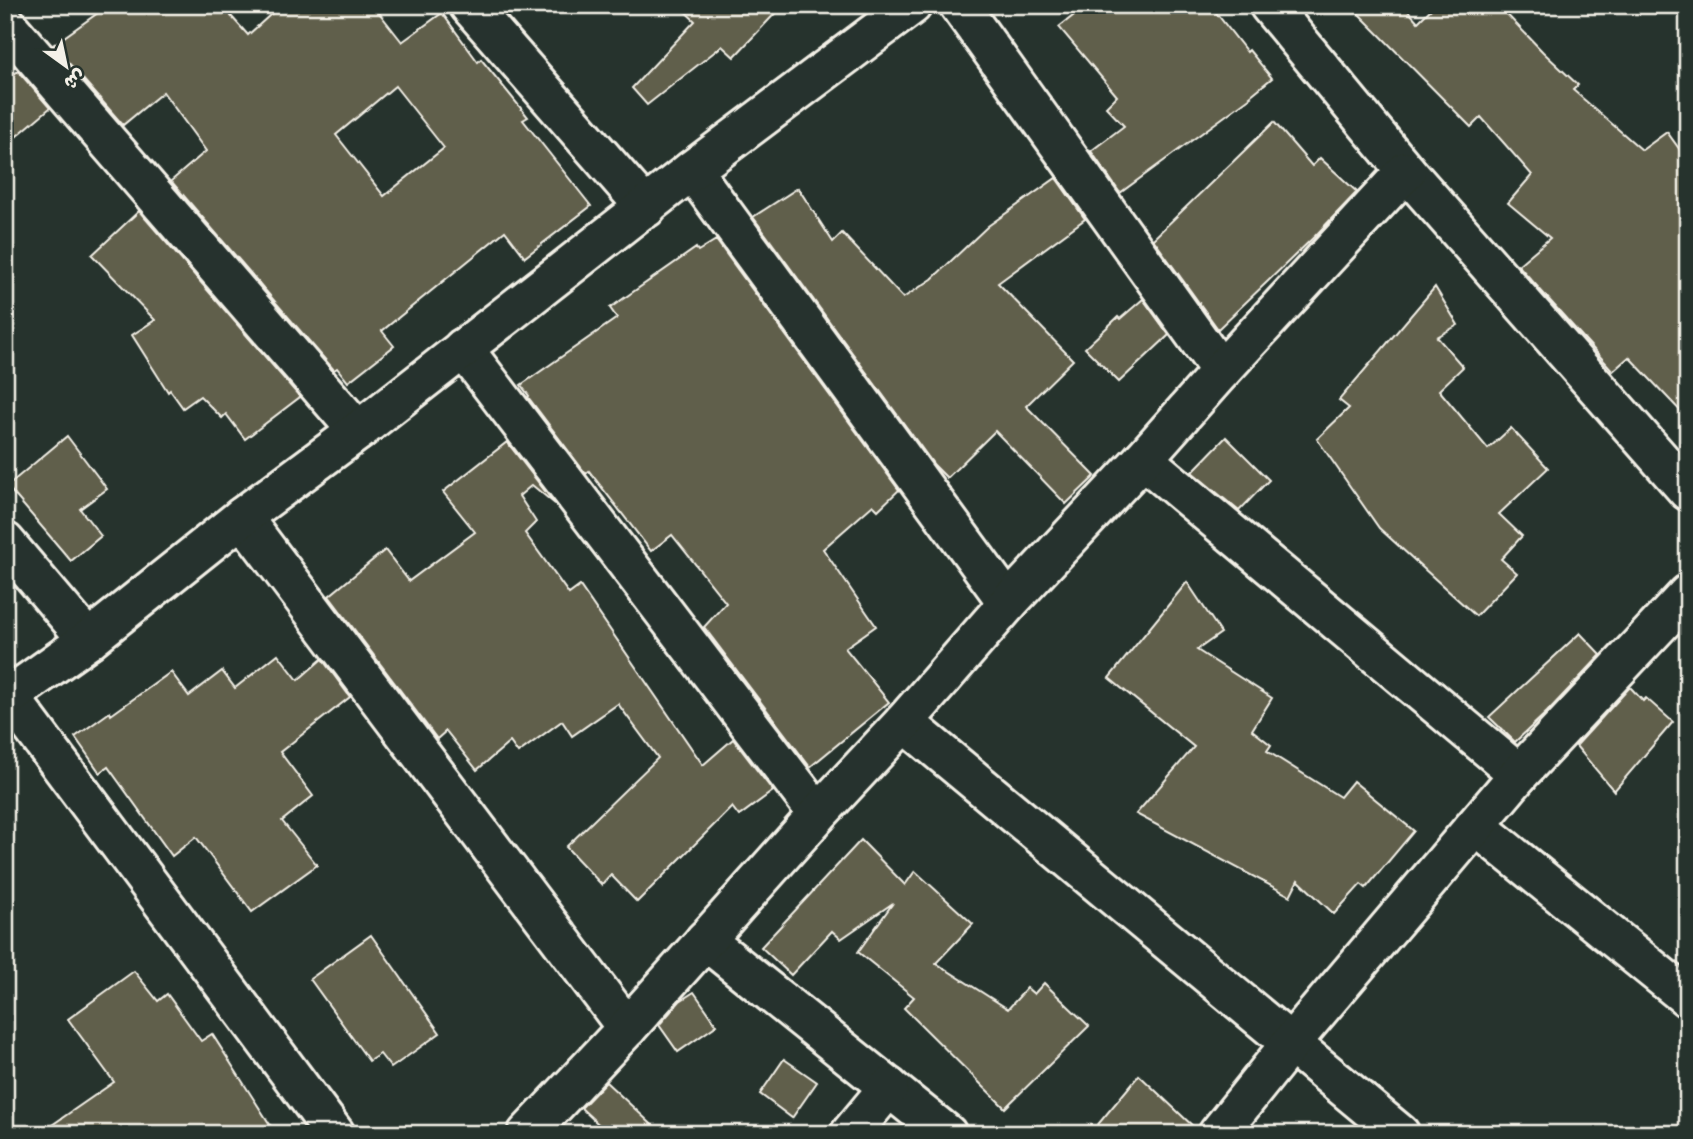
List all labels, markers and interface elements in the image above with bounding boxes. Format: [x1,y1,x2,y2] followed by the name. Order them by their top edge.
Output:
[32,32,102,102] north arrow
[60,65,90,95] text: ش

